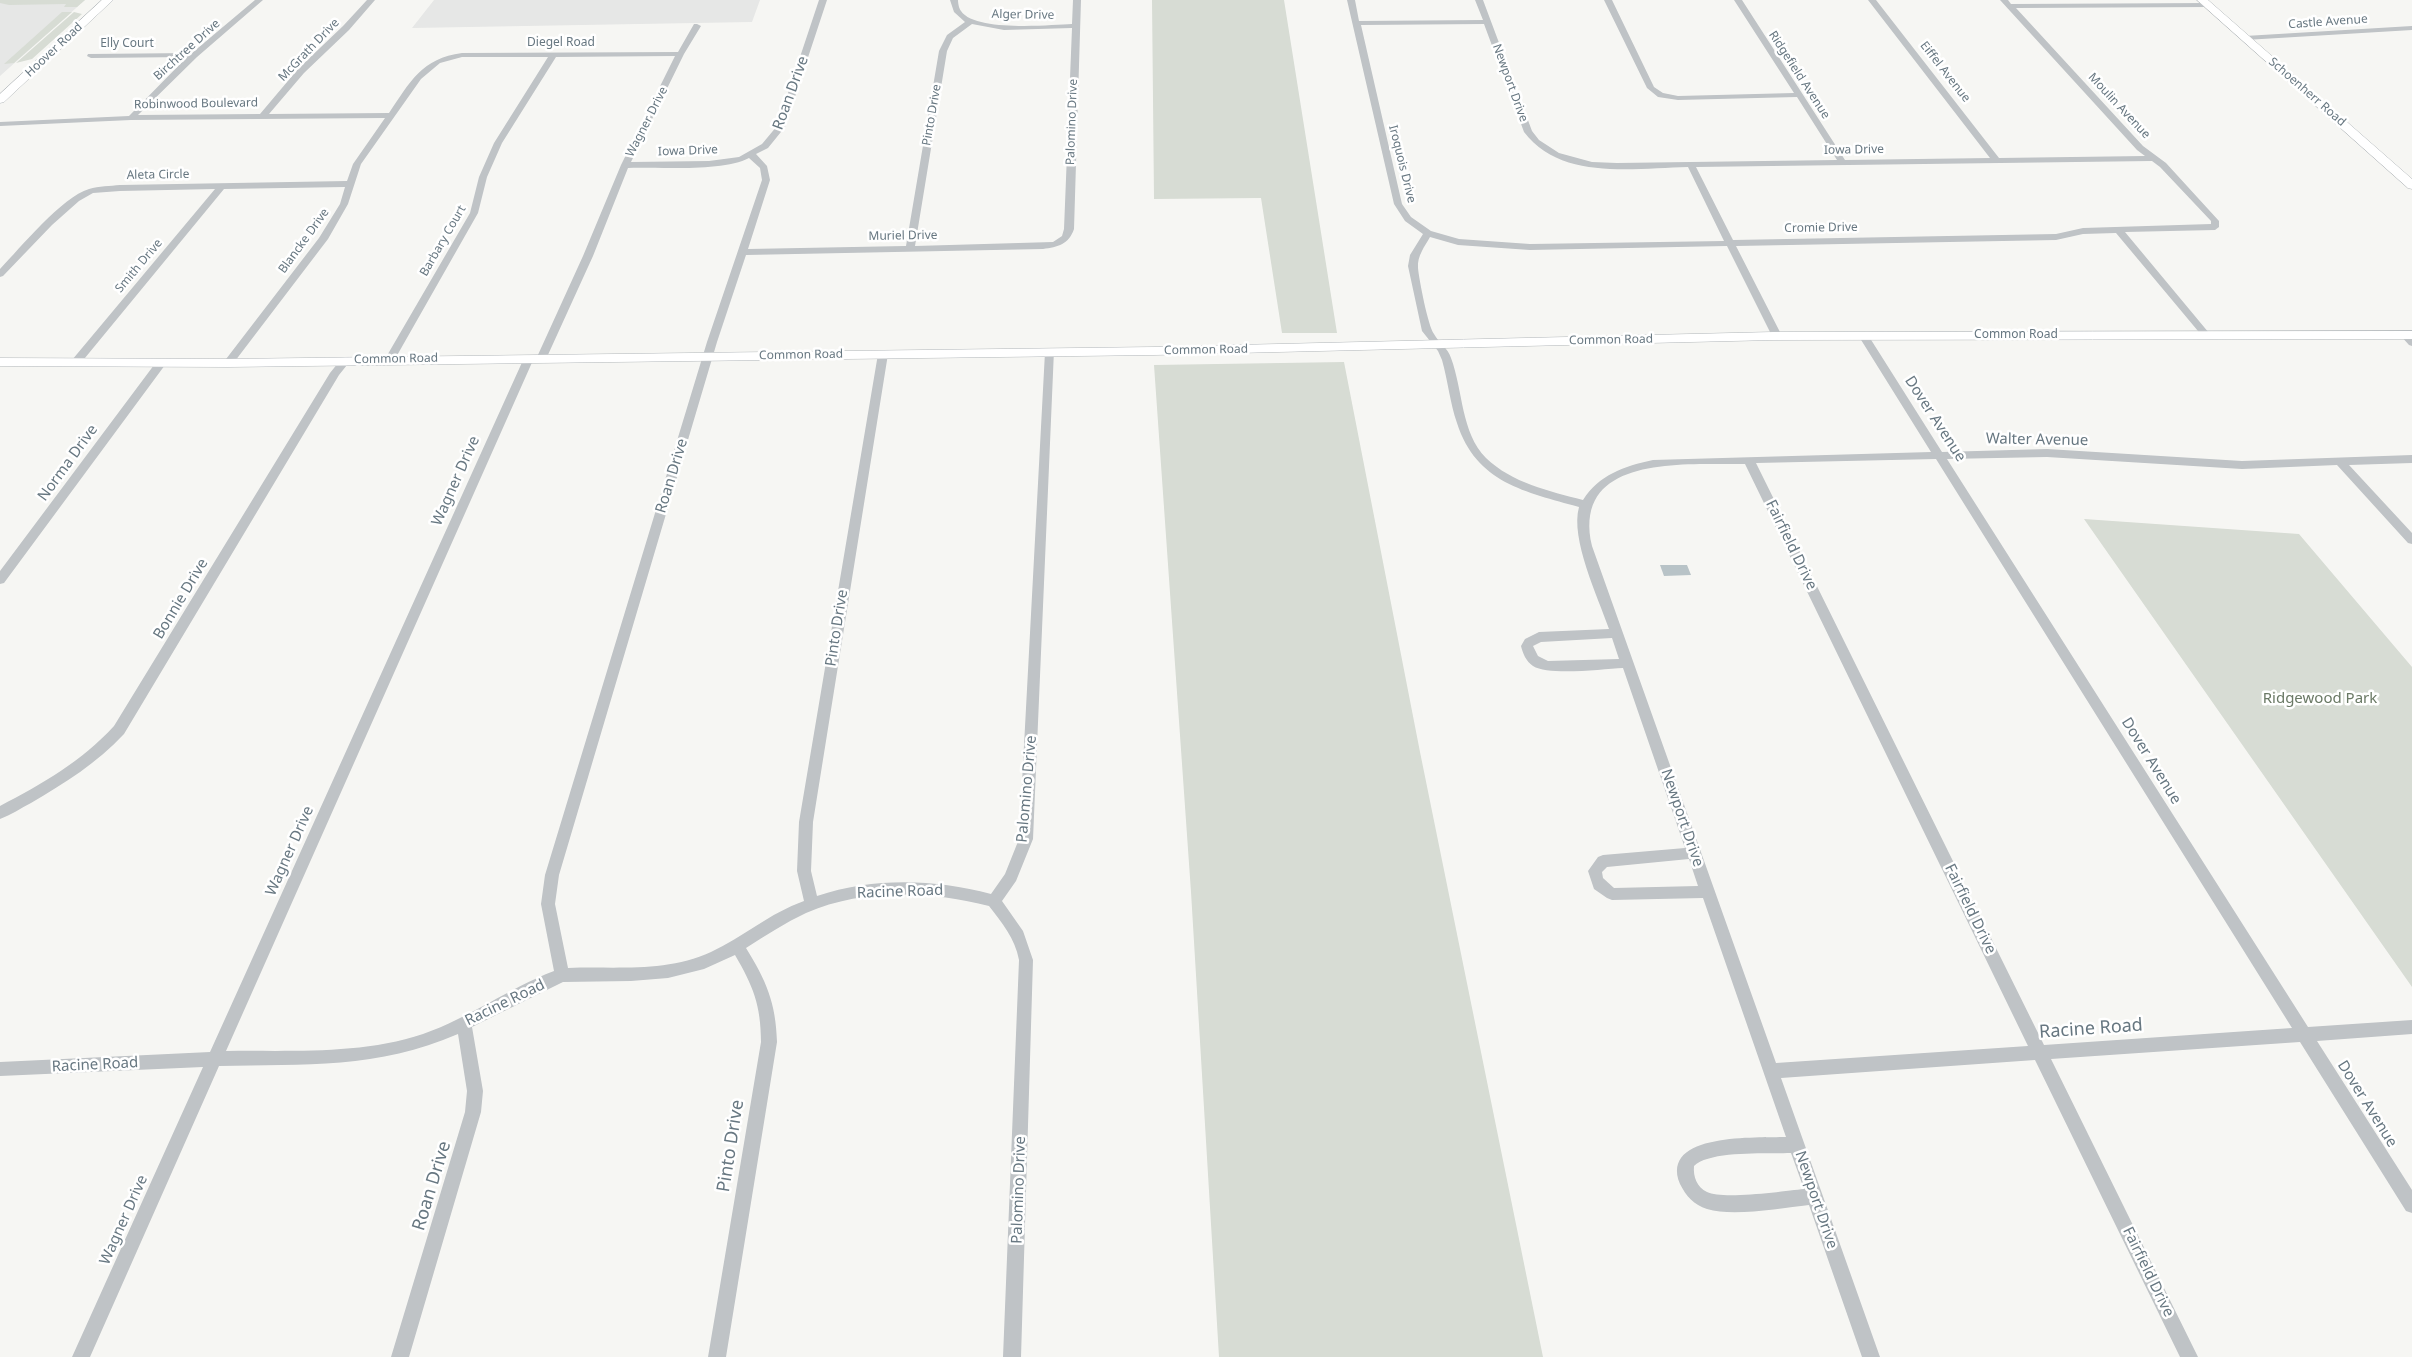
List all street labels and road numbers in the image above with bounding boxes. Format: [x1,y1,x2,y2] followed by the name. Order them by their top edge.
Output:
[992,7,1054,23] street label: Alger Drive
[2288,12,2368,32] street label: Castle Avenue
[151,16,223,84] street label: Birchtree Drive
[276,16,342,84] street label: McGrath Drive
[22,20,86,80] street label: Hoover Road
[1765,28,1833,122] street label: Ridgefield Avenue
[527,36,595,50] street label: Diegel Road
[100,37,154,51] street label: Elly Court
[1917,39,1973,105] street label: Eiffel Avenue
[1489,42,1531,124] street label: Newport Drive
[769,54,813,132] street label: Roan Drive
[2266,55,2348,129] street label: Schoenherr Road
[2085,70,2153,142] street label: Moulin Avenue
[1063,79,1081,165] street label: Palomino Drive
[920,83,944,147] street label: Pinto Drive
[623,84,671,160] street label: Wagner Drive
[134,96,258,112] street label: Robinwood Boulevard
[1385,124,1419,204] street label: Iroquois Drive
[1824,142,1884,158] street label: Iowa Drive
[658,143,718,159] street label: Iowa Drive
[127,167,189,183] street label: Aleta Circle
[417,203,469,279] street label: Barbary Court
[276,206,332,276] street label: Blancke Drive
[1784,220,1858,236] street label: Cromie Drive
[868,228,938,244] street label: Muriel Drive
[112,236,166,296] street label: Smith Drive
[1974,328,2058,342] street label: Common Road
[1569,332,1653,348] street label: Common Road
[1164,342,1248,358] street label: Common Road
[759,347,843,363] street label: Common Road
[354,351,438,367] street label: Common Road
[1901,373,1969,465] street label: Dover Avenue
[34,421,102,505] street label: Norma Drive
[1986,430,2088,450] street label: Walter Avenue
[428,433,484,529] street label: Wagner Drive
[652,437,692,515] street label: Roan Drive
[1761,497,1821,593] street label: Fairfield Drive
[150,555,212,643] street label: Bonnie Drive
[822,588,852,668] street label: Pinto Drive
[2117,714,2185,808] street label: Dover Avenue
[1013,735,1041,843] street label: Palomino Drive
[1657,767,1707,869] street label: Newport Drive
[262,803,318,899] street label: Wagner Drive
[1940,861,2000,957] street label: Fairfield Drive
[856,881,944,903] street label: Racine Road
[462,976,548,1030] street label: Racine Road
[2038,1015,2144,1043] street label: Racine Road
[51,1054,139,1076] street label: Racine Road
[2333,1057,2401,1151] street label: Dover Avenue
[713,1098,749,1194] street label: Pinto Drive
[1008,1136,1030,1244] street label: Palomino Drive
[408,1139,456,1233] street label: Roan Drive
[1791,1149,1841,1251] street label: Newport Drive
[96,1172,152,1268] street label: Wagner Drive
[2118,1224,2178,1320] street label: Fairfield Drive

